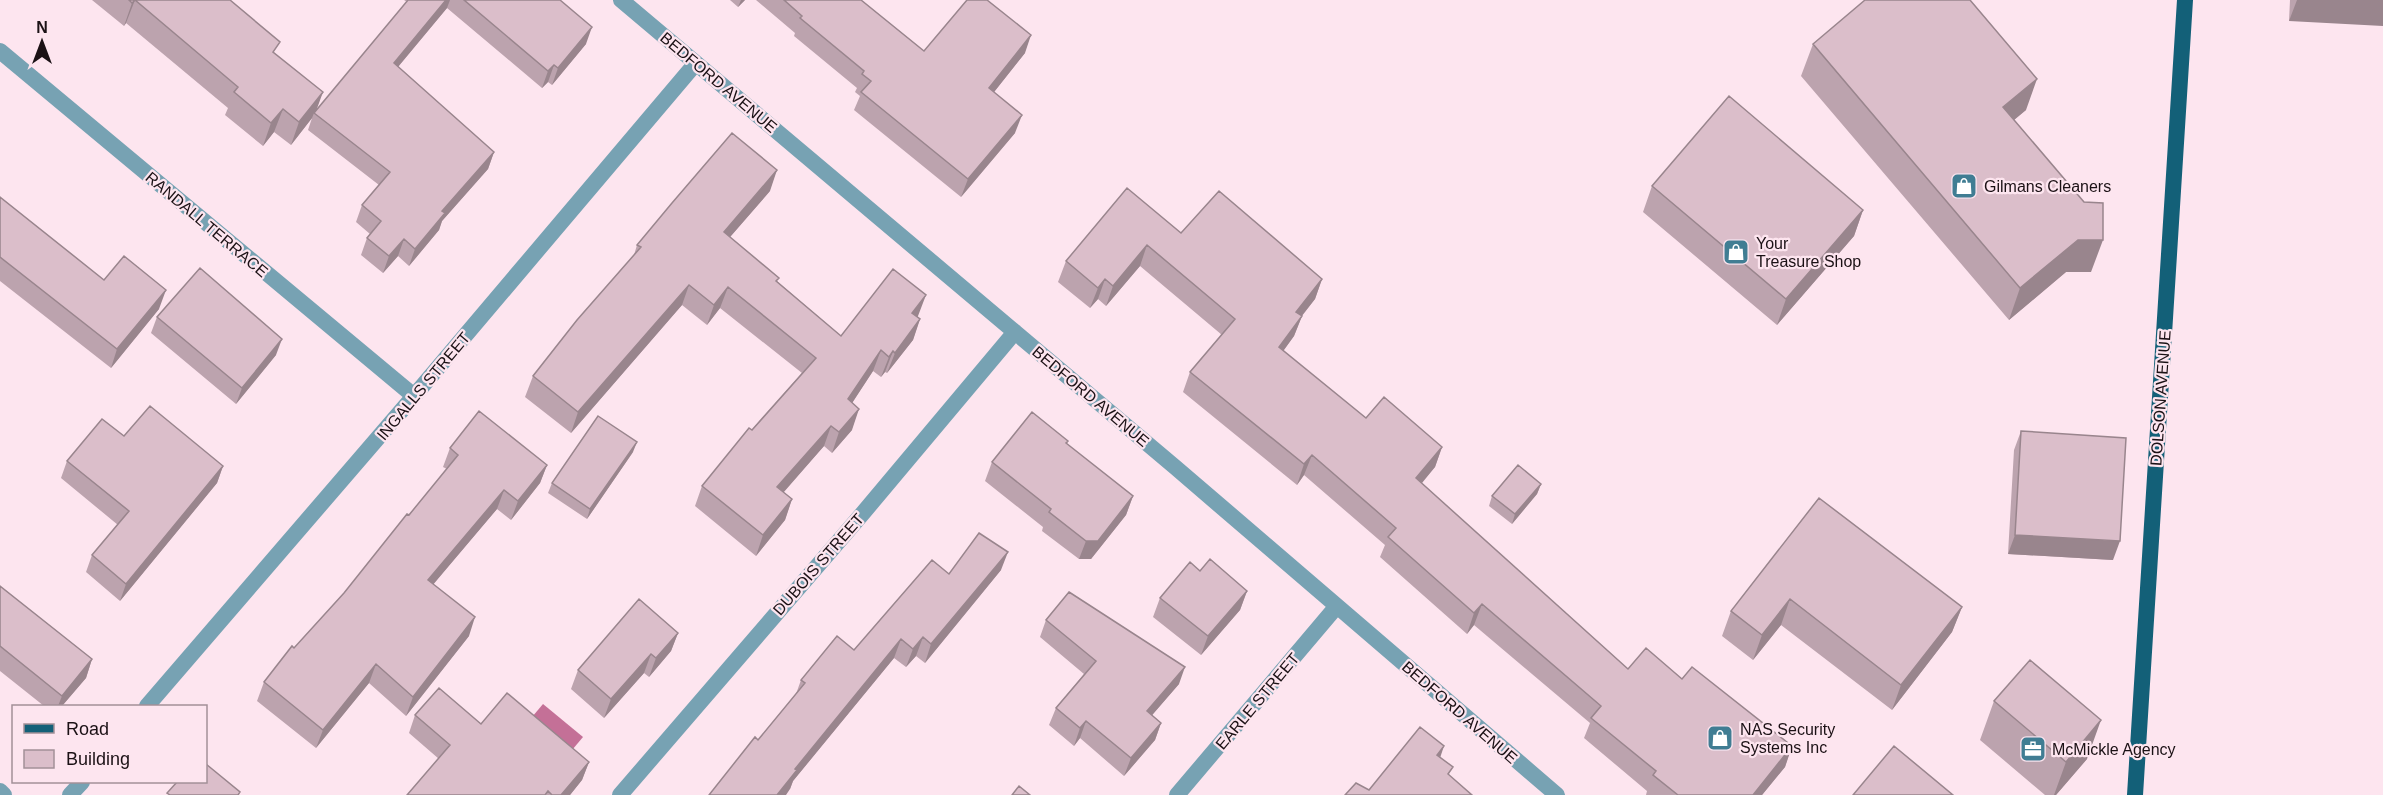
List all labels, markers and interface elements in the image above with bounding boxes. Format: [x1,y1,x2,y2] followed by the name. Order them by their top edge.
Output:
[12,12,72,72] north arrow
[36,19,48,36] text: N
[657,29,780,136] street label: BEDFORD AVENUE
[142,168,271,280] street label: RANDALL TERRACE
[1949,171,1979,201] shop icon: Gilmans Cleaners
[1984,178,2111,195] place label: Gilmans Cleaners
[1756,235,1861,270] place label: Your Treasure Shop
[1721,237,1751,267] shop icon: Your Treasure Shop
[373,329,473,444] street label: INGALLS STREET
[2147,330,2174,466] street label: DOLSON AVENUE
[1029,343,1152,450] street label: BEDFORD AVENUE
[770,510,867,619] street label: DUBOIS STREET
[1212,650,1303,753] street label: EARLE STREET
[1399,658,1520,767] street label: BEDFORD AVENUE
[12,705,207,783] legend
[66,719,109,739] text: Road
[1740,721,1835,756] place label: NAS Security Systems Inc
[1705,723,1735,753] shop icon: NAS Security Systems Inc
[2018,734,2048,764] office icon: McMickle Agency
[2052,741,2176,758] place label: McMickle Agency
[66,749,130,769] text: Building

